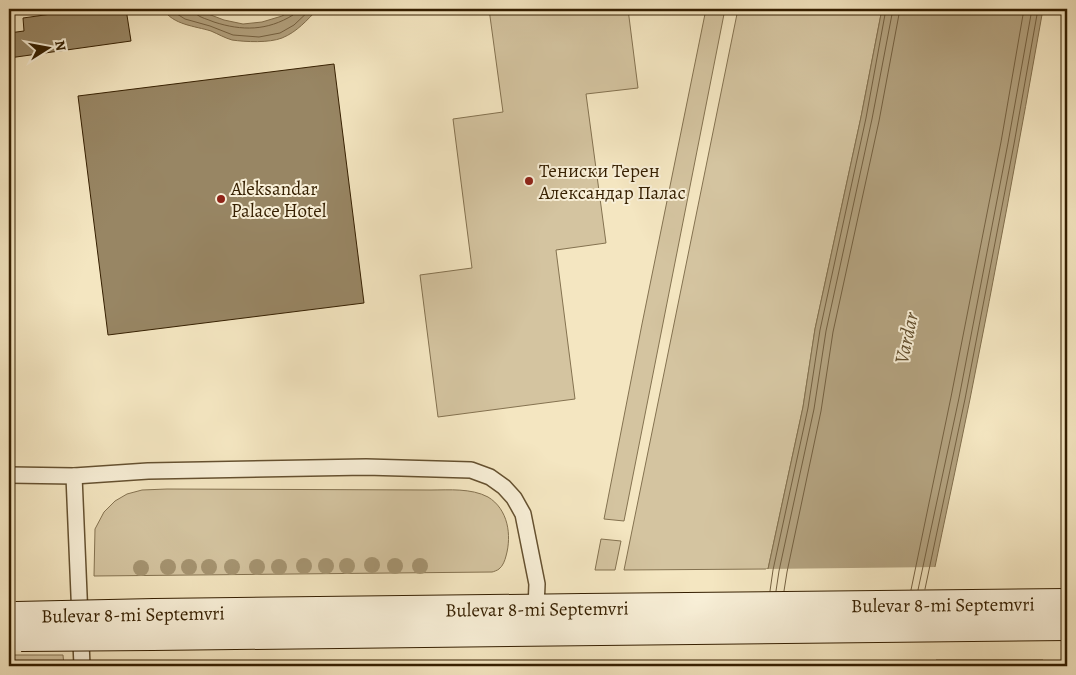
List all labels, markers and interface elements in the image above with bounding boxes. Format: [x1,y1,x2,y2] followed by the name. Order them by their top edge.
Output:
[22,22,72,72] north arrow
[50,39,71,52] text: N
[538,158,686,206] place label: Тениски Терен Александар Палас
[523,175,535,187] marker: Тениски Терен Александар Палас
[230,176,327,224] place label: Aleksandar Palace Hotel
[215,193,227,205] marker: Aleksandar Palace Hotel
[888,309,925,366] water label: Vardar
[851,591,1035,619] street label: Bulevar 8-mi Septemvri
[445,596,629,624] street label: Bulevar 8-mi Septemvri
[41,600,225,630] street label: Bulevar 8-mi Septemvri

